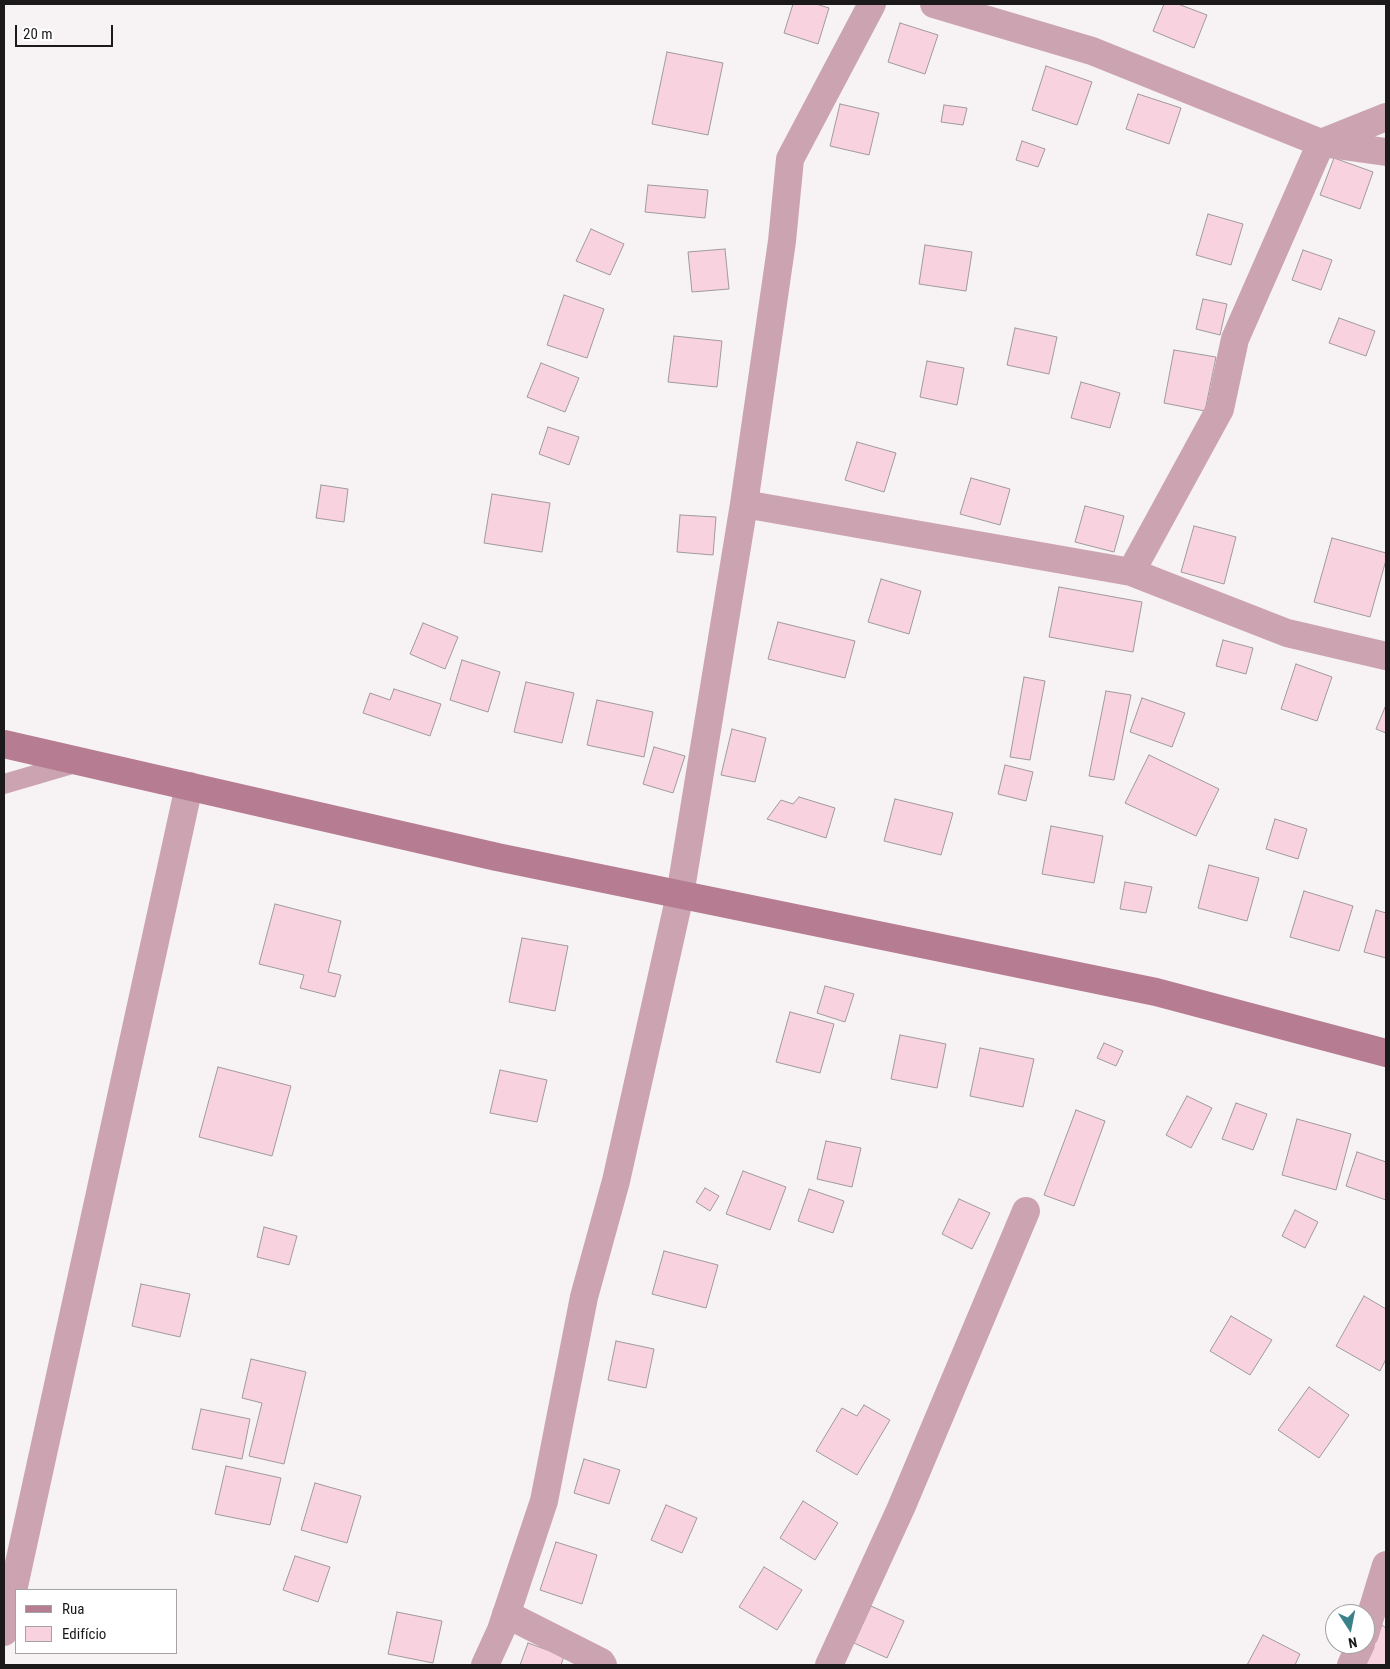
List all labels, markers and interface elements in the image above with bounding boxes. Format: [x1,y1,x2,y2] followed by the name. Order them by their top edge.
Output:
[18,15,115,47] scale bar
[23,25,53,43] text: 20 m
[15,1589,178,1654] legend
[62,1600,84,1618] text: Rua
[1325,1604,1375,1654] north arrow
[62,1625,106,1643] text: Edifício
[1347,1634,1358,1651] text: N

